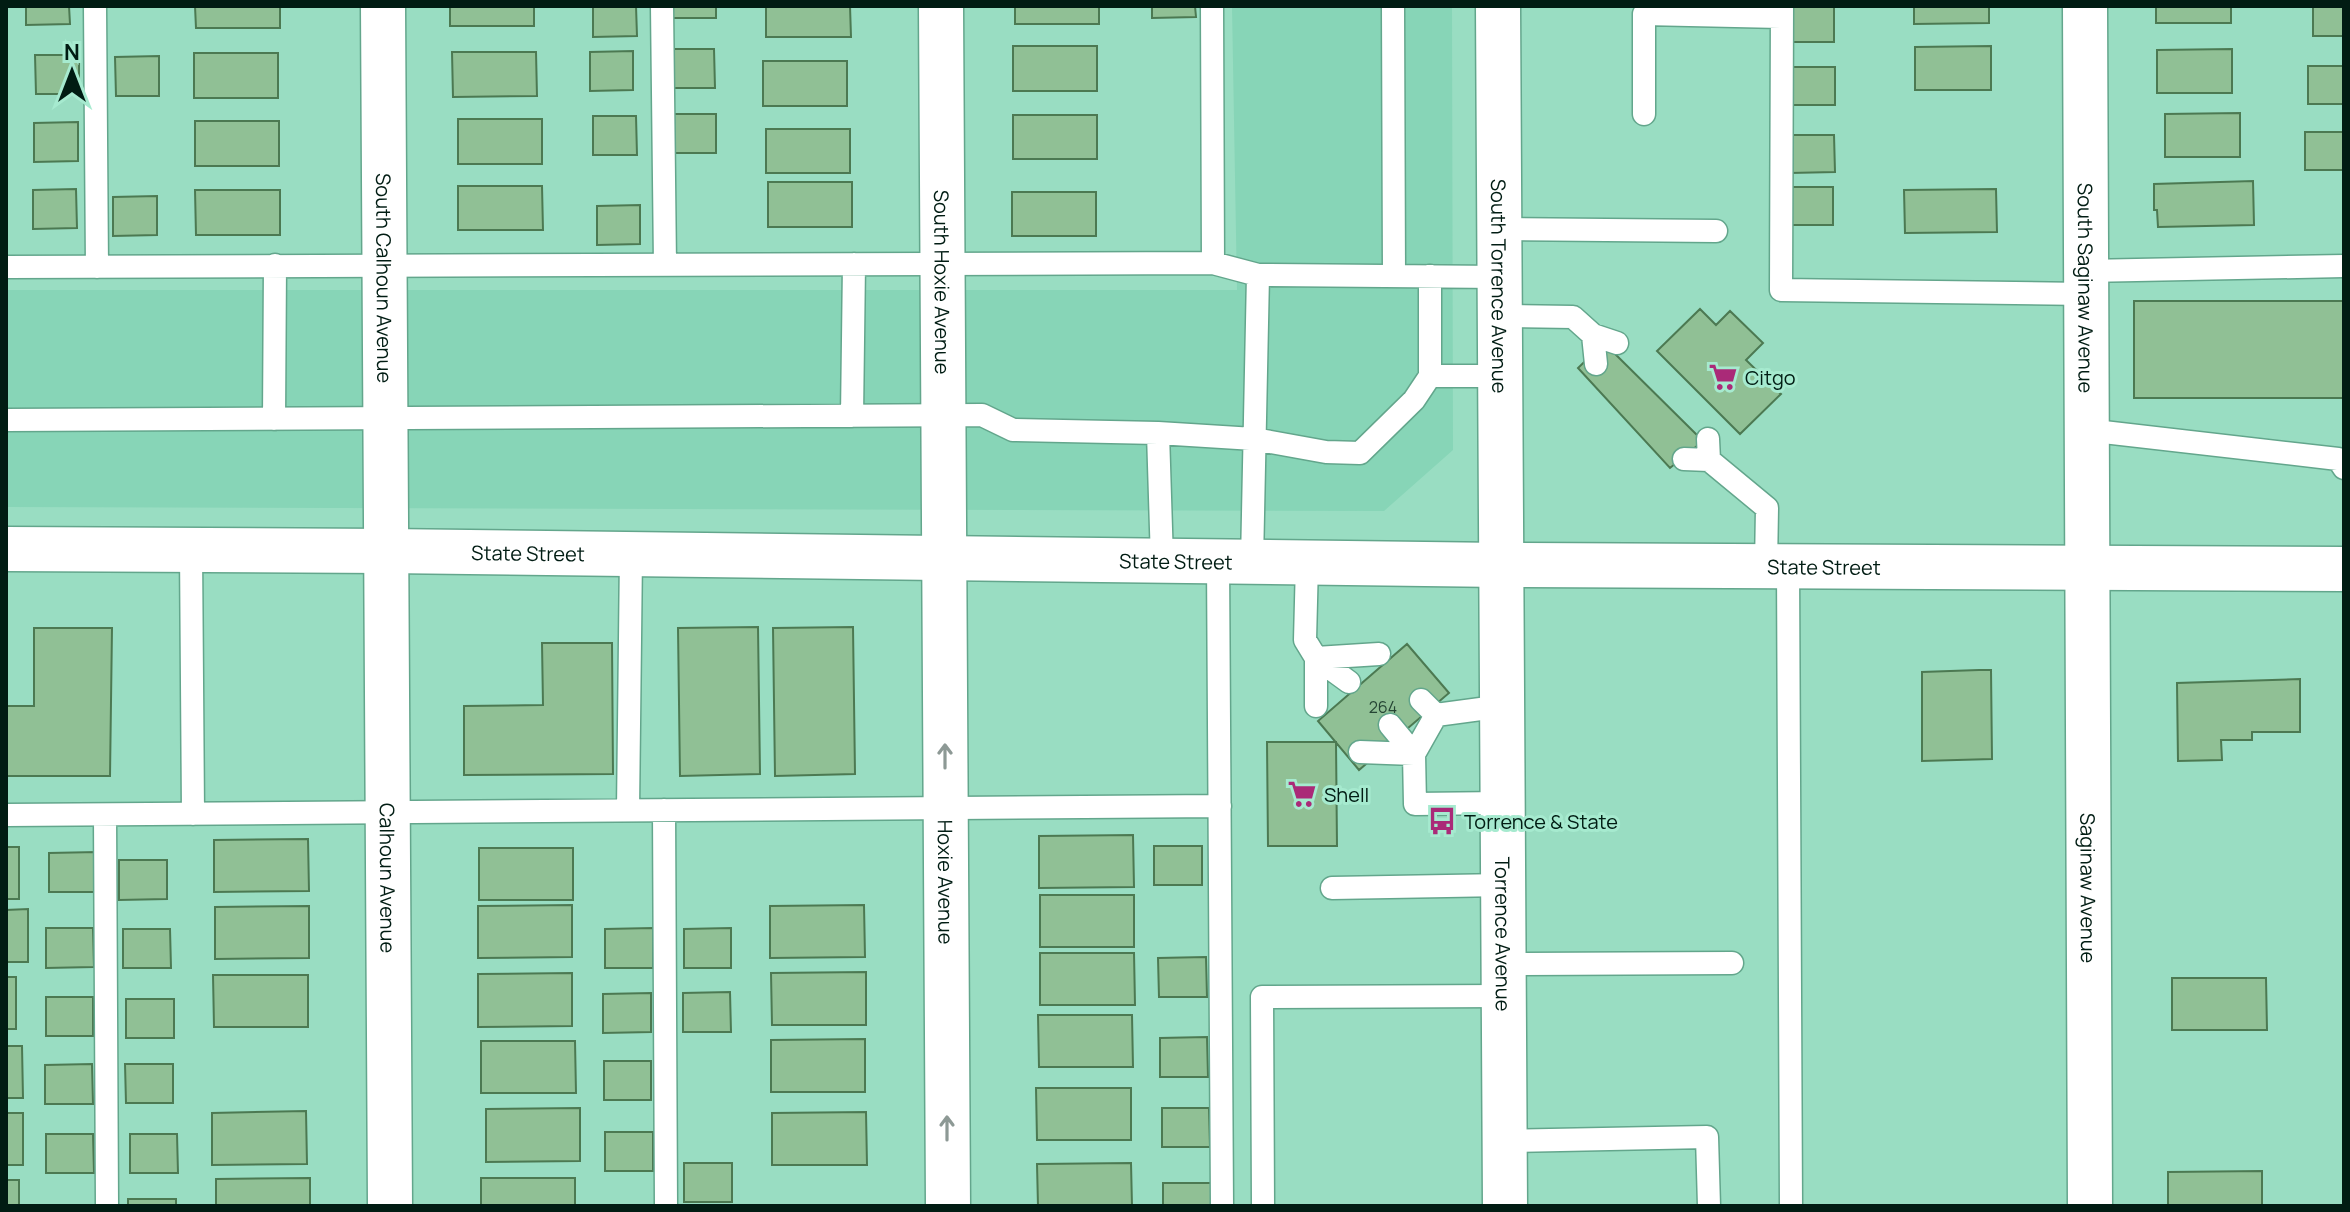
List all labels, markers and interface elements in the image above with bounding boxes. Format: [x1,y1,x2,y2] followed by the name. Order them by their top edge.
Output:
[32,32,112,112] north arrow
[64,37,80,67] text: N
[370,173,399,383] street label: South Calhoun Avenue
[1486,179,1514,393] street label: South Torrence Avenue
[2072,183,2100,393] street label: South Saginaw Avenue
[929,190,957,374] street label: South Hoxie Avenue
[1708,362,1738,392] supermarket icon: Citgo
[1745,364,1796,391] place label: Citgo
[471,539,585,567] street label: State Street
[1119,547,1233,575] street label: State Street
[1767,553,1881,580] street label: State Street
[1369,696,1397,718] house number: 264
[937,743,953,770] one-way arrow
[1287,779,1317,809] supermarket icon: Shell
[1324,781,1369,808] place label: Shell
[374,803,402,953] street label: Calhoun Avenue
[1427,806,1457,836] bus stop icon: Torrence & State
[1464,808,1618,835] place label: Torrence & State
[2075,813,2102,963] street label: Saginaw Avenue
[932,820,960,944] street label: Hoxie Avenue
[1489,857,1517,1011] street label: Torrence Avenue
[939,1115,955,1142] one-way arrow

